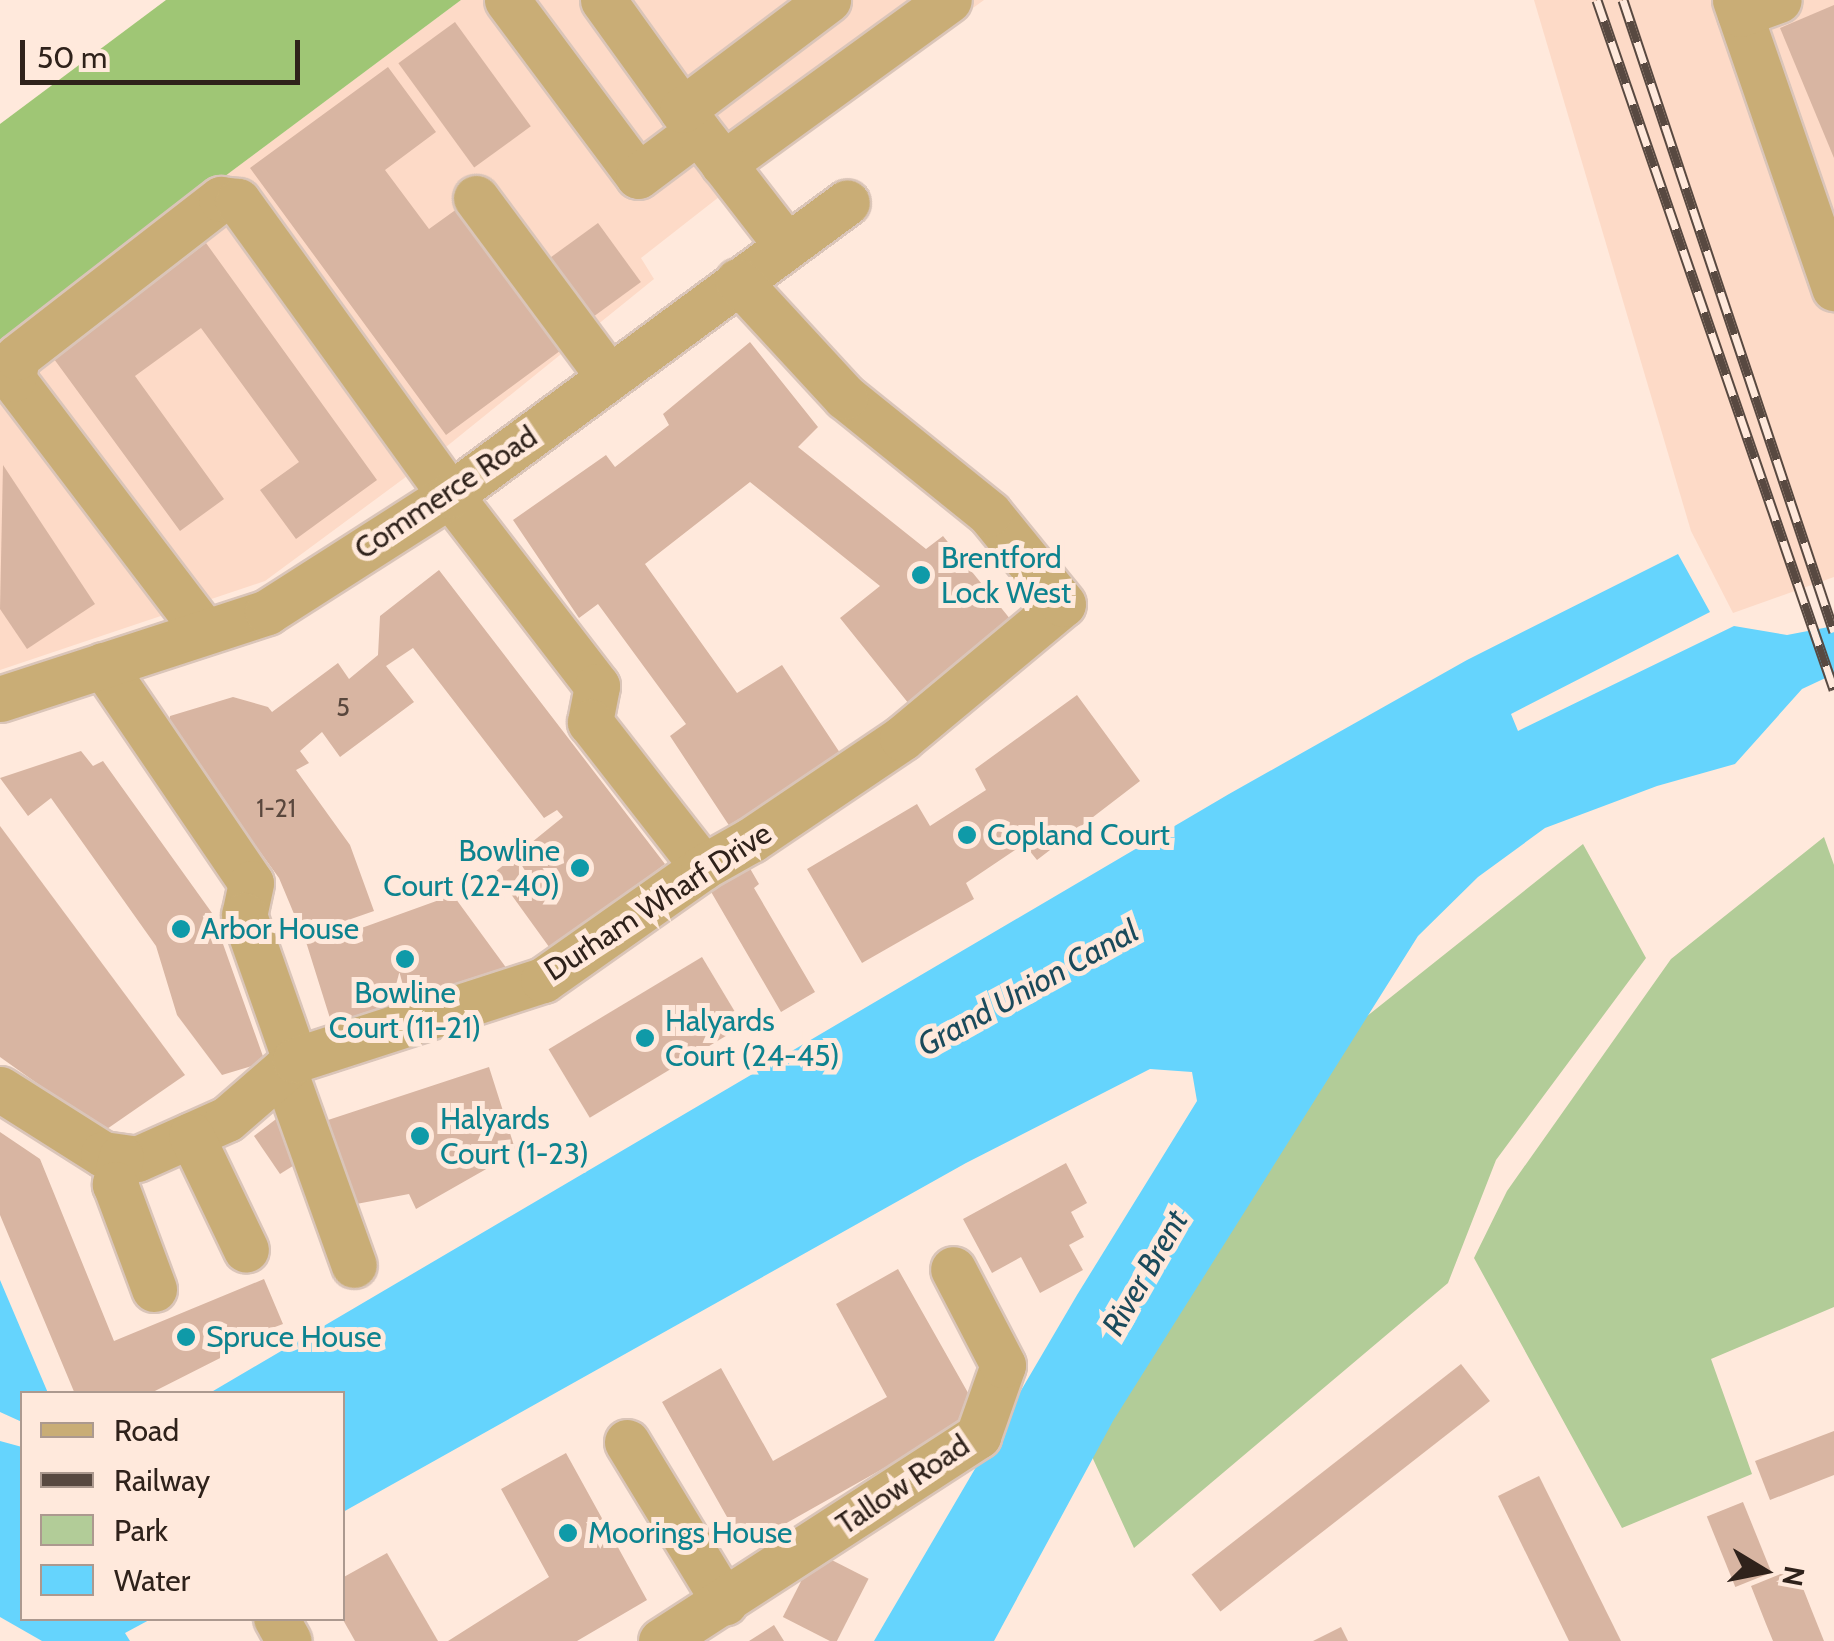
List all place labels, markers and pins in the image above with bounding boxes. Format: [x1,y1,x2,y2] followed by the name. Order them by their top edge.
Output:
[941,540,1071,610] place label: Brentford Lock West
[910,564,932,586] marker: Brentford Lock West
[987,817,1170,853] place label: Copland Court
[956,824,978,846] marker: Copland Court
[383,833,560,904] place label: Bowline Court (22-40)
[569,857,591,879] marker: Bowline Court (22-40)
[201,911,359,947] place label: Arbor House
[170,918,192,940] marker: Arbor House
[394,948,416,970] marker: Bowline Court (11-21)
[329,975,481,1046] place label: Bowline Court (11-21)
[665,1003,840,1074] place label: Halyards Court (24-45)
[634,1027,656,1049] marker: Halyards Court (24-45)
[440,1101,589,1172] place label: Halyards Court (1-23)
[409,1125,431,1147] marker: Halyards Court (1-23)
[206,1319,382,1355] place label: Spruce House
[175,1326,197,1348] marker: Spruce House
[588,1515,792,1551] place label: Moorings House
[557,1522,579,1544] marker: Moorings House

